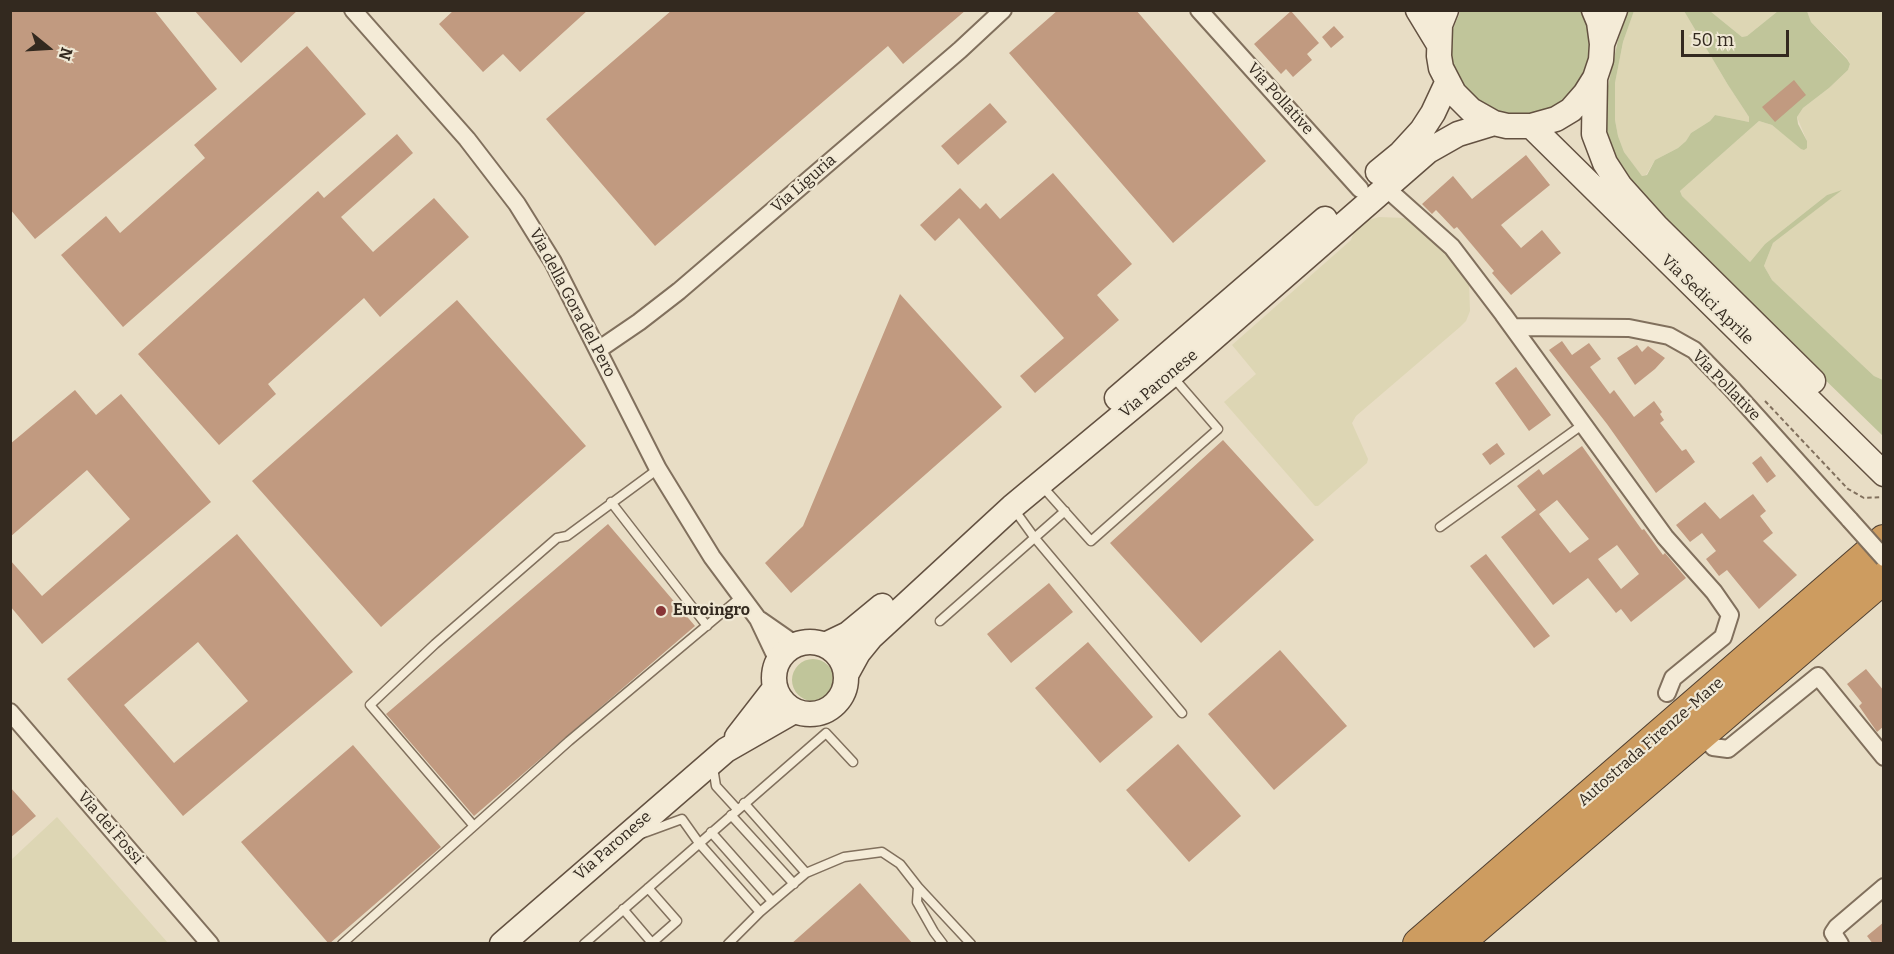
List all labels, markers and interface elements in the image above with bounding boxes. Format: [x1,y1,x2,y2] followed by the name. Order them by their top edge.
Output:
[18,18,78,78] north arrow
[1684,18,1792,56] scale bar
[1692,29,1734,51] text: 50 m
[55,45,77,63] text: N
[1243,59,1317,139] street label: Via Pollative
[768,151,840,217] street label: Via Liguria
[525,225,619,381] street label: Via della Gora del Pero
[1657,251,1757,349] street label: Via Sedici Aprile
[1116,346,1202,422] street label: Via Paronese
[1688,347,1764,425] street label: Via Pollative
[673,601,750,621] place label: Euroingro
[654,604,668,618] marker: Euroingro
[1574,674,1728,810] street label: Autostrada Firenze-Mare
[73,788,147,868] street label: Via dei Fossi
[570,807,656,885] street label: Via Paronese

